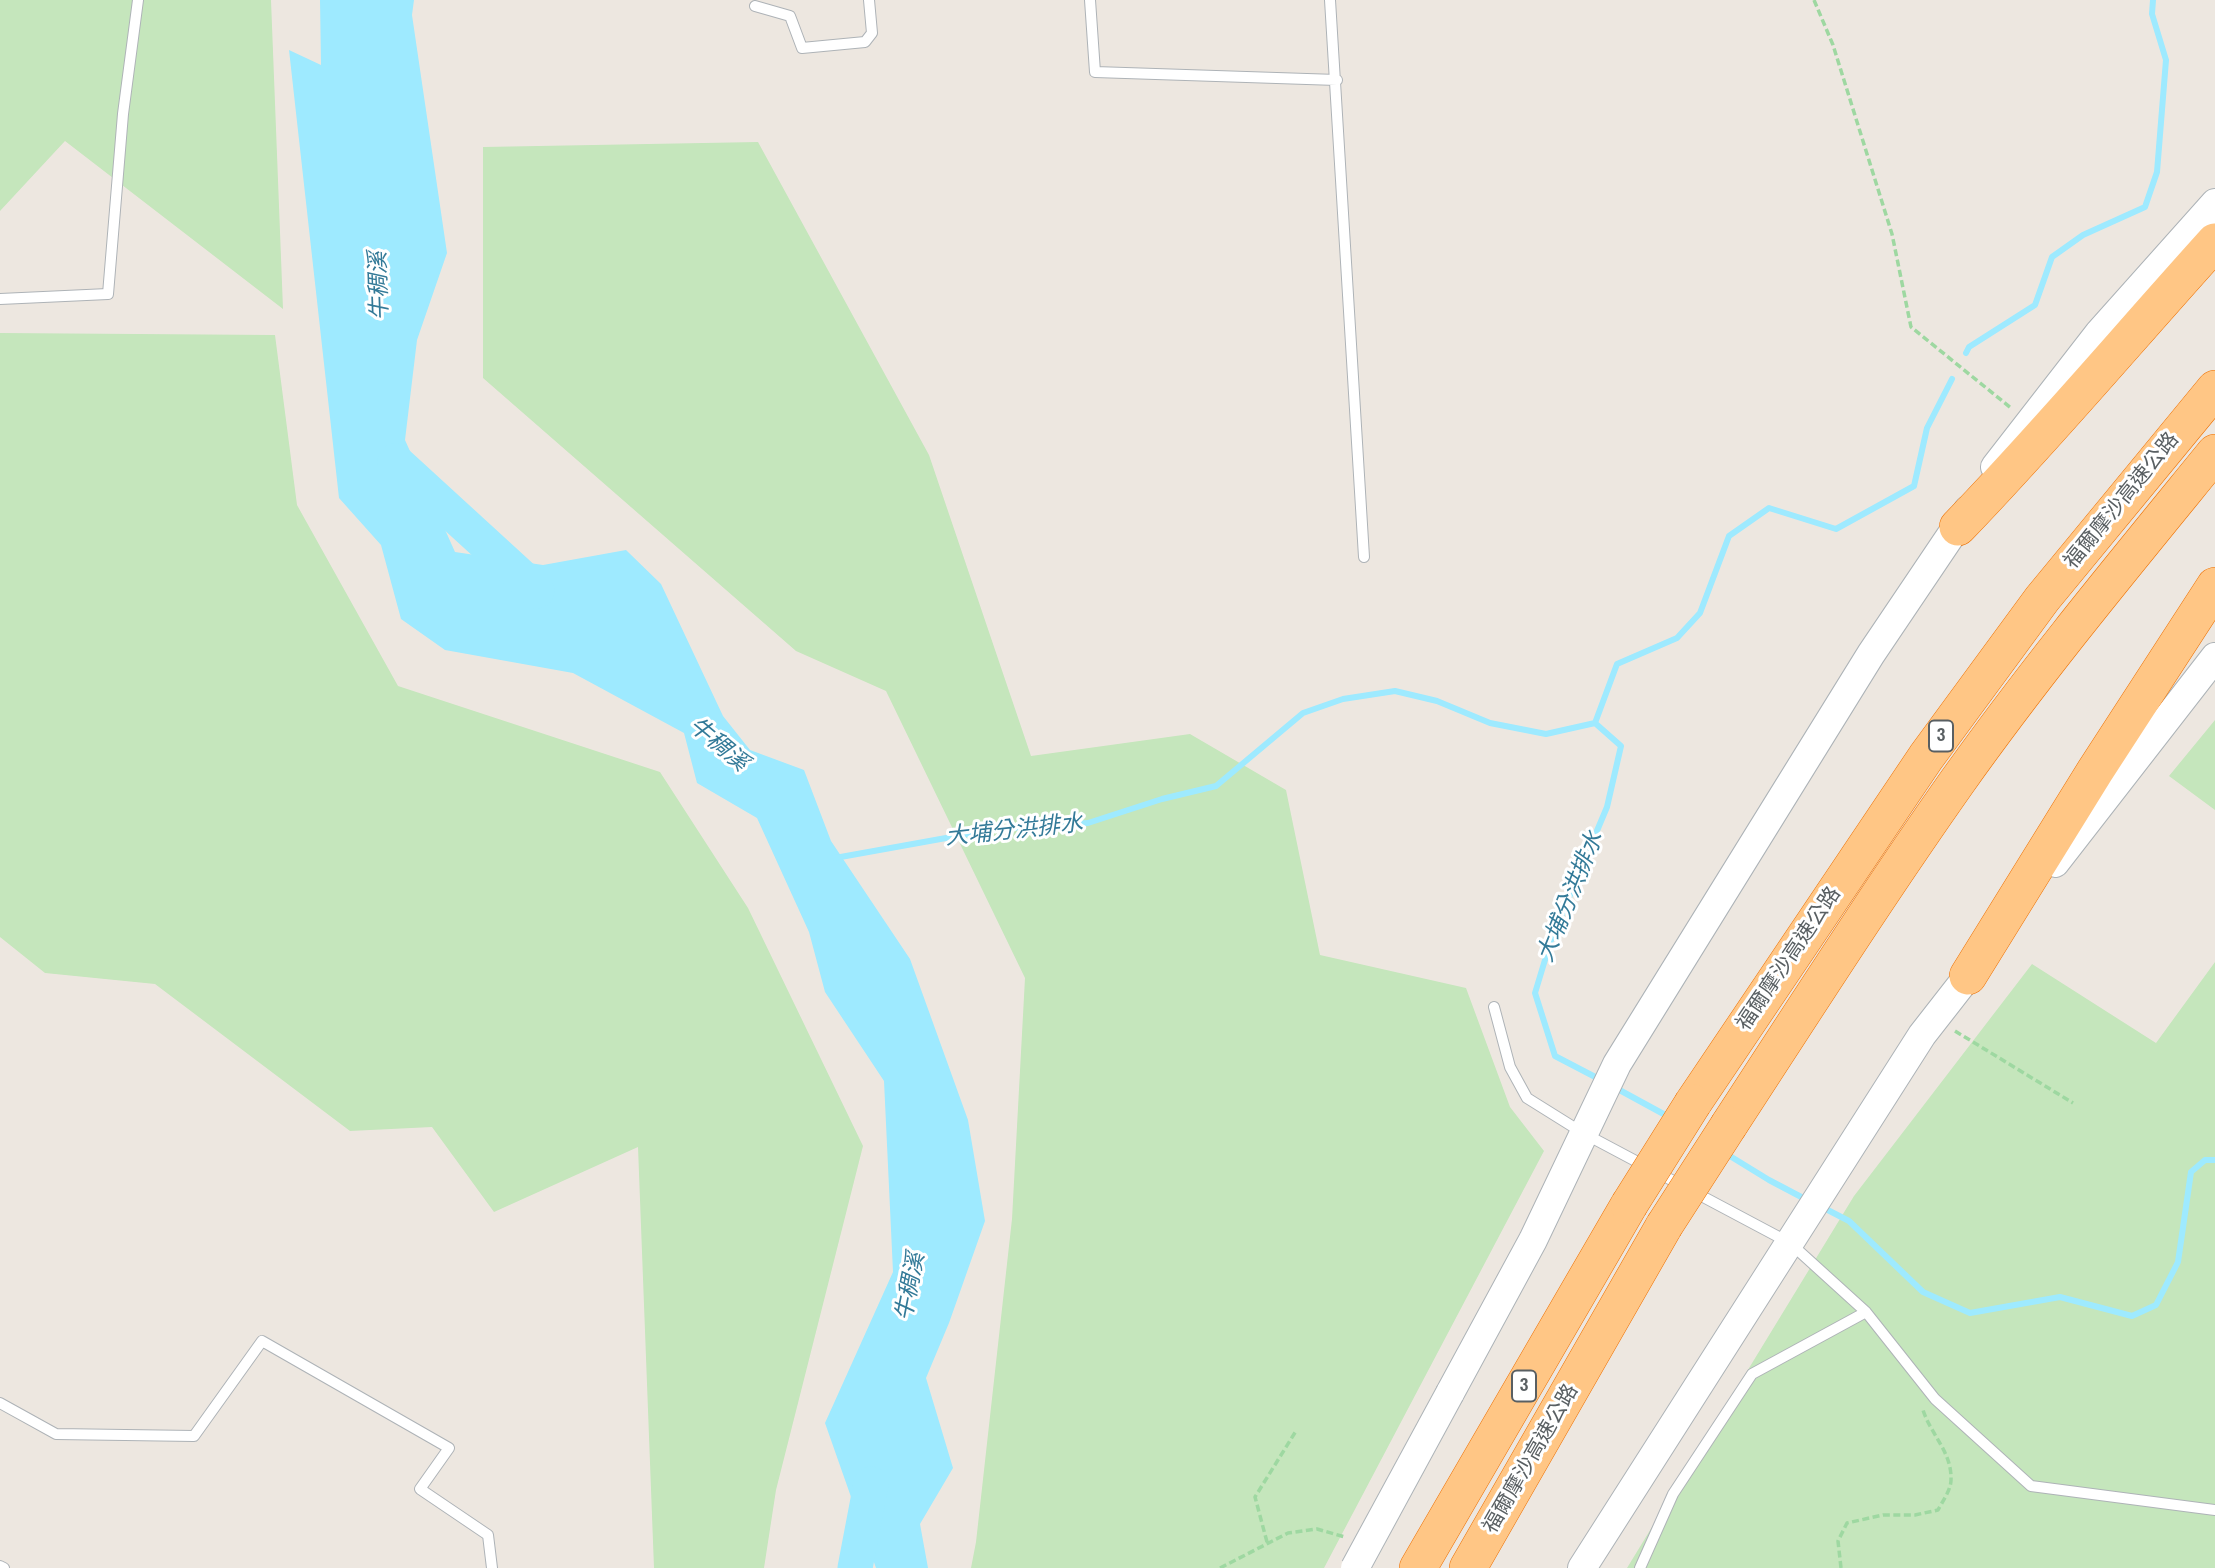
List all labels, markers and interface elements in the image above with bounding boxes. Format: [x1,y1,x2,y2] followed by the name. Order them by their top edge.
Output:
[365,251,395,321] water label: 牛稠溪
[2059,428,2185,574] street label: 福爾摩沙高速公路
[683,712,753,778] water label: 牛稠溪
[1929,720,1953,751] road number: 3
[944,810,1084,852] water label: 大埔分洪排水
[1532,828,1610,966] water label: 大埔分洪排水
[1732,882,1846,1036] street label: 福爾摩沙高速公路
[891,1251,931,1323] water label: 牛稠溪
[1512,1370,1536,1402] road number: 3
[1478,1380,1584,1538] street label: 福爾摩沙高速公路

